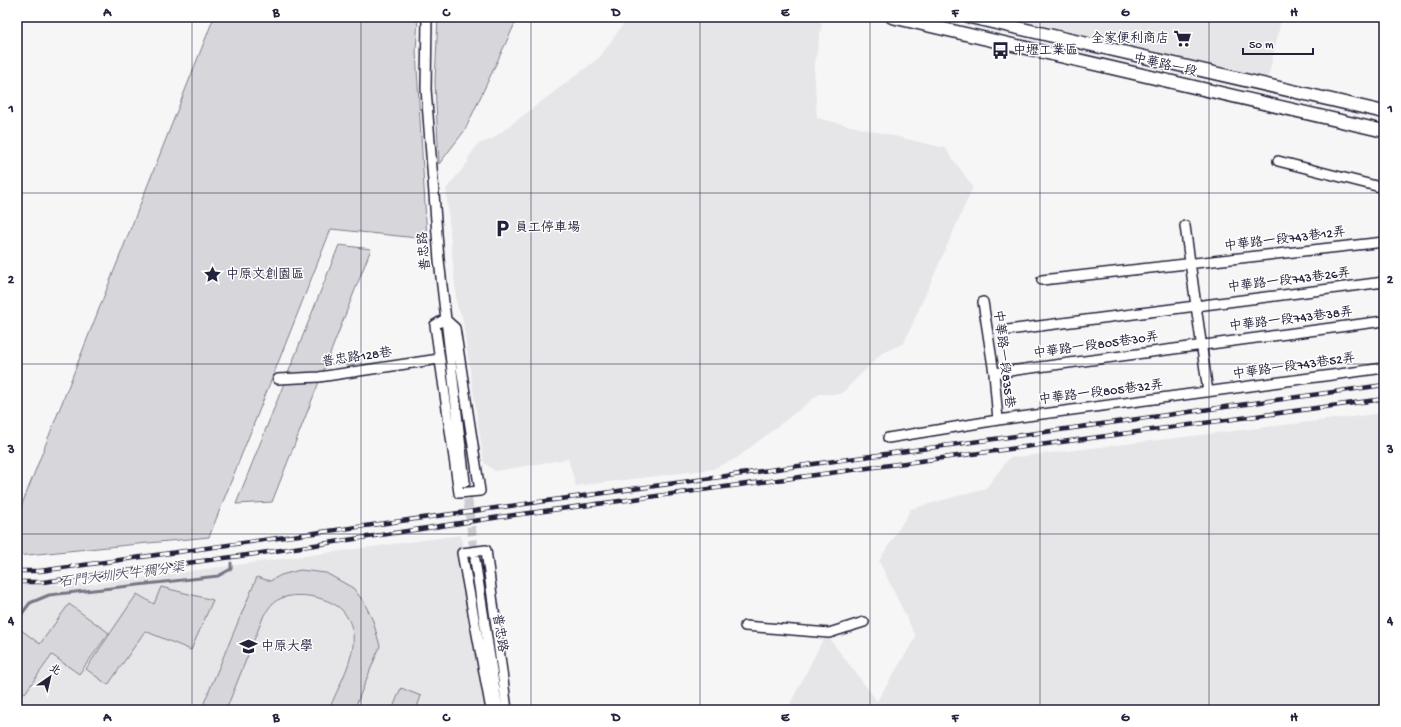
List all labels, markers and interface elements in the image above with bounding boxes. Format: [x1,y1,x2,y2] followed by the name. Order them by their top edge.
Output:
[102,6,112,21] text: A
[272,6,281,21] text: B
[441,6,451,21] text: C
[611,6,621,21] text: D
[781,6,790,21] text: E
[951,6,960,21] text: F
[1121,6,1130,21] text: G
[1290,6,1298,21] text: H
[1172,29,1192,49] supermarket icon: 全家便利商店
[1091,30,1169,47] place label: 全家便利商店
[1243,30,1313,56] scale bar
[1249,39,1274,53] text: 50 m
[990,41,1010,61] bus stop icon: 中壢工業區
[1013,42,1078,59] place label: 中壢工業區
[1132,50,1199,81] street label: 中華路一段
[7,102,14,117] text: 1
[1386,102,1393,117] text: 1
[492,218,512,238] parking icon: 員工停車場
[515,220,580,236] place label: 員工停車場
[1223,224,1347,255] street label: 中華路一段743巷12弄
[415,231,434,271] street label: 普忠路
[203,265,223,285] place icon: 中原文創園區
[1227,265,1351,296] street label: 中華路一段743巷26弄
[226,266,304,283] place label: 中原文創園區
[8,273,15,288] text: 2
[1387,273,1394,288] text: 2
[1228,304,1354,335] street label: 中華路一段743巷38弄
[990,309,1017,409] street label: 中華路一段835巷
[1032,329,1160,362] street label: 中華路一段805巷30弄
[321,345,393,370] street label: 普忠路128巷
[1231,350,1356,383] street label: 中華路一段743巷52弄
[1038,377,1164,408] street label: 中華路一段805巷32弄
[7,443,15,458] text: 3
[1386,443,1394,458] text: 3
[58,559,187,592] water label: 石門大圳大牛稠分渠
[489,612,510,653] street label: 普忠路
[7,614,15,629] text: 4
[1386,614,1394,629] text: 4
[238,637,258,657] school or university icon: 中原大學
[261,638,313,655] place label: 中原大學
[30,657,70,697] north arrow
[47,662,62,678] text: 北
[102,711,112,726] text: A
[272,711,281,726] text: B
[441,711,451,726] text: C
[611,711,621,726] text: D
[781,711,790,726] text: E
[951,711,960,726] text: F
[1121,711,1130,726] text: G
[1290,711,1298,726] text: H

